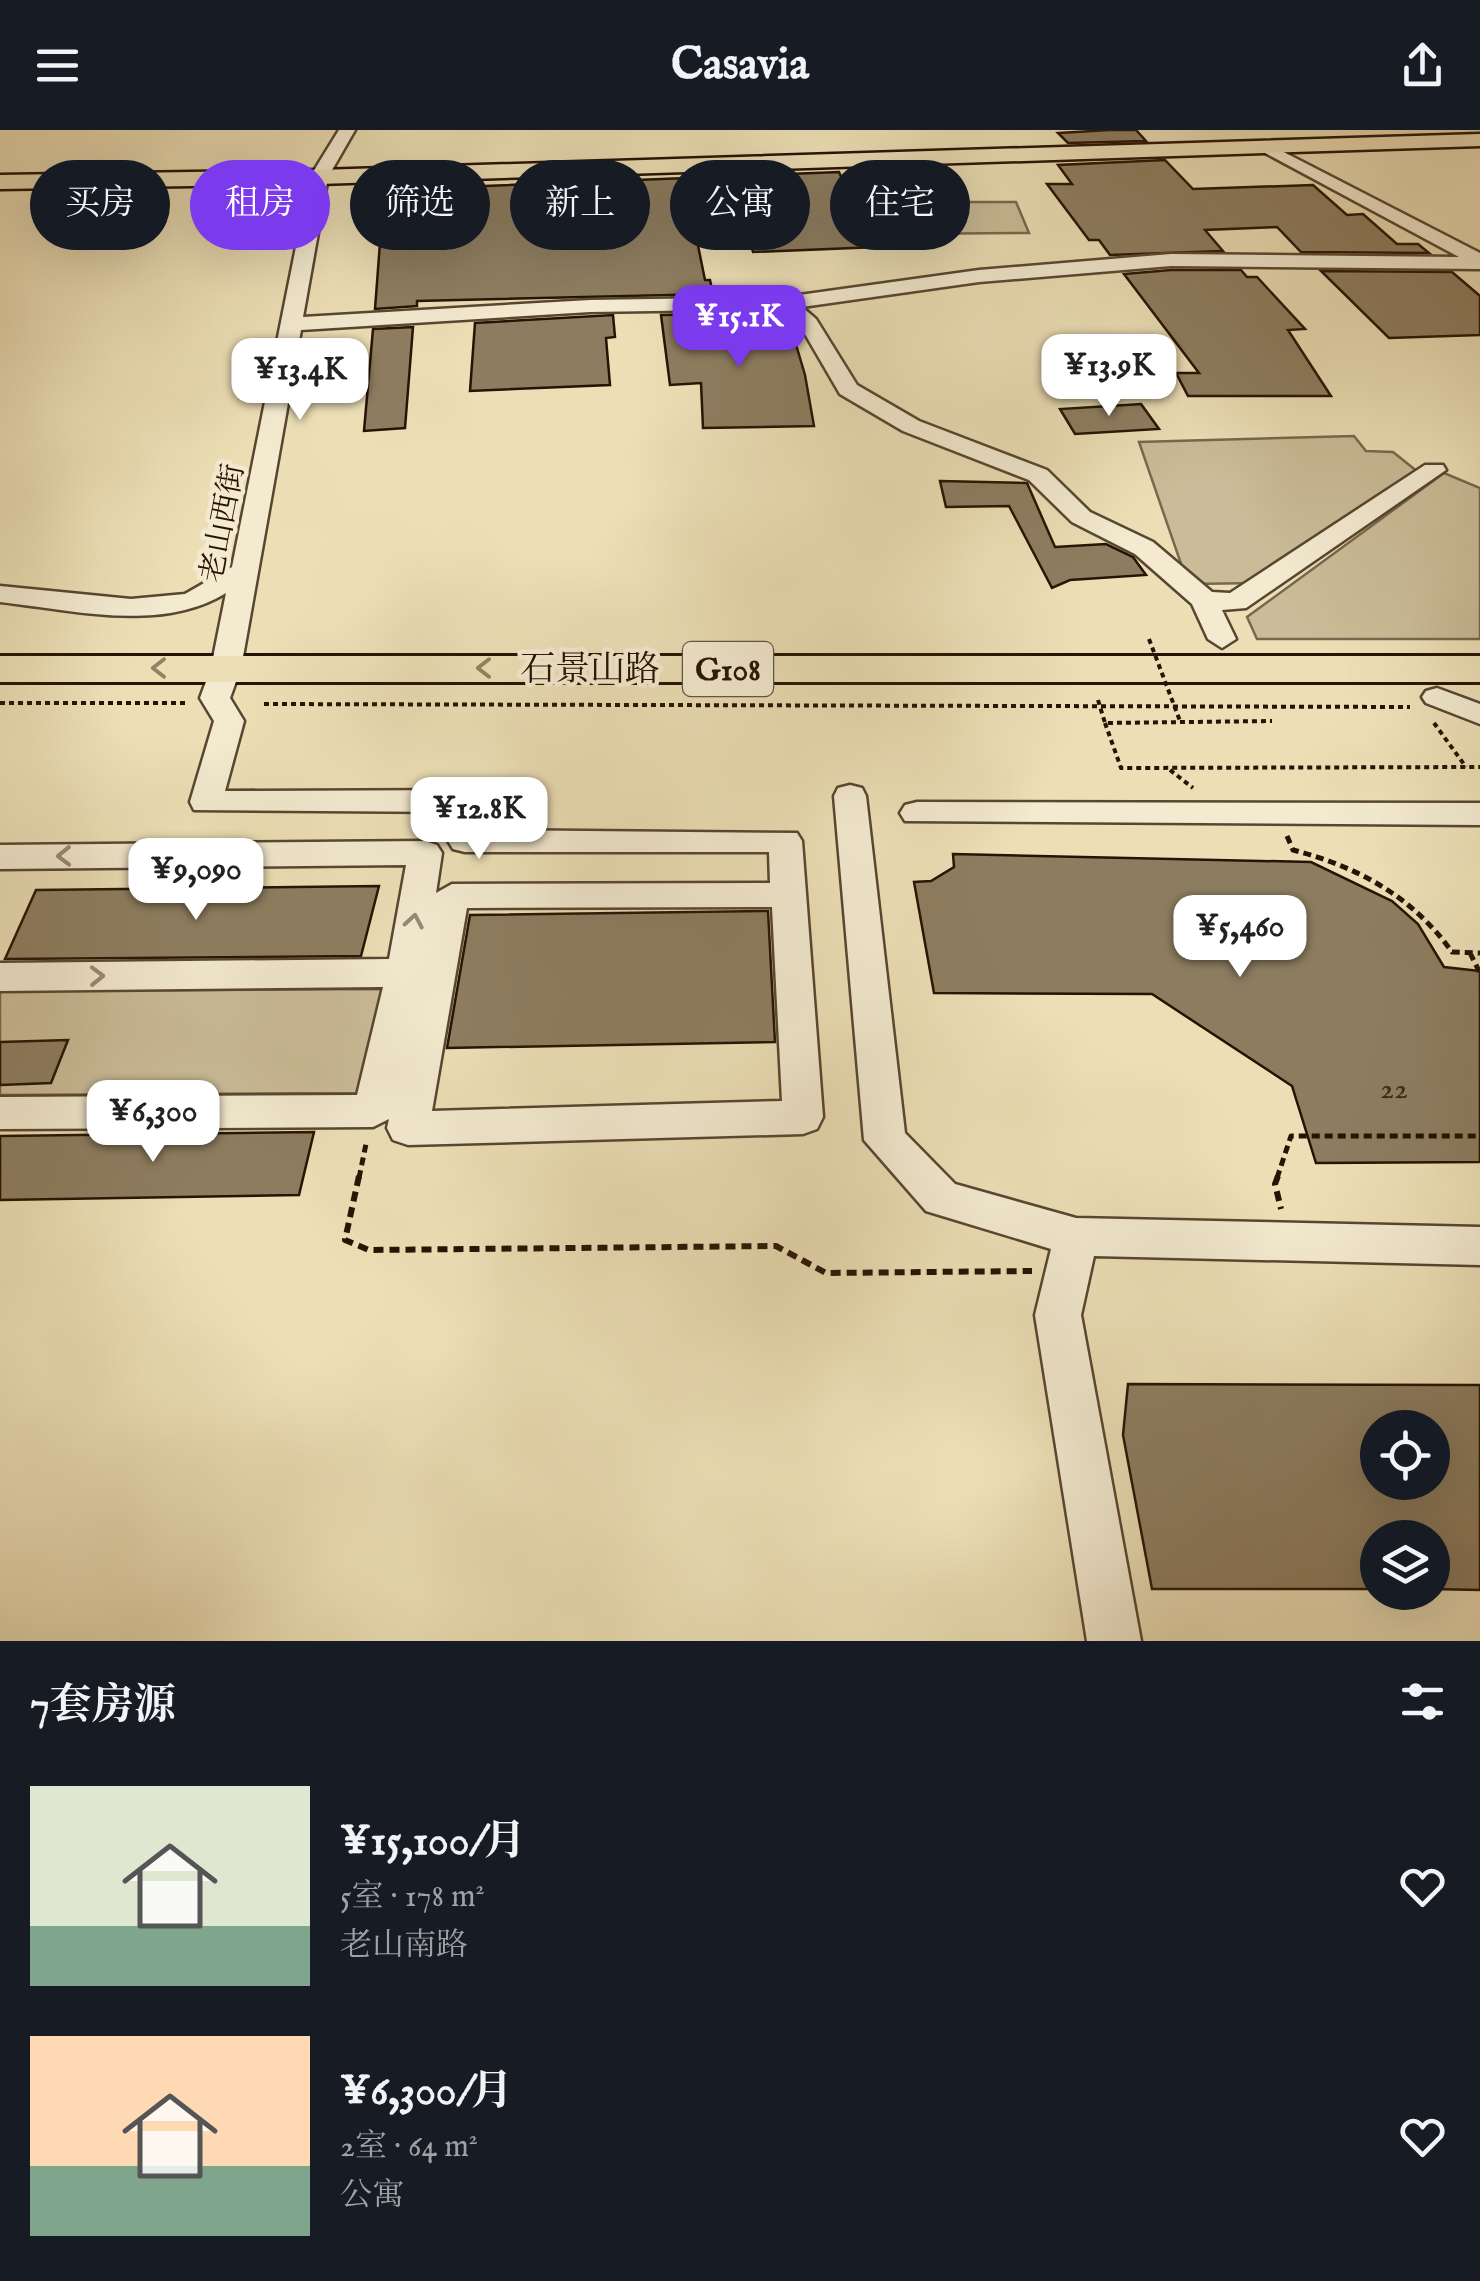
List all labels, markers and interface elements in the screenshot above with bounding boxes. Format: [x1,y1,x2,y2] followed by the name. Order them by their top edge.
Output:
[671,37,809,94] text: Casavia
[30,38,85,93] icon: menu
[1395,38,1450,93] icon: share
[30,160,170,250] chip: 买房
[190,160,330,250] chip: 租房
[350,160,490,250] chip: 筛选
[510,160,650,250] chip: 新上
[670,160,810,250] chip: 公寓
[830,160,970,250] chip: 住宅
[658,285,820,370] pin: ¥15.1K
[695,297,783,338] text: ¥15.1K
[1028,334,1190,419] pin: ¥13.9K
[219,338,381,423] pin: ¥13.4K
[1063,346,1155,387] text: ¥13.9K
[253,350,347,391] text: ¥13.4K
[194,461,254,586] street label: 老山西街
[683,642,773,696] road number: G108
[520,648,660,693] street label: 石景山路
[150,657,166,679] one-way arrow
[475,657,490,679] one-way arrow
[398,777,560,862] pin: ¥12.8K
[433,789,525,830] text: ¥12.8K
[115,838,277,923] pin: ¥9,090
[56,845,72,867] one-way arrow
[150,850,242,891] text: ¥9,090
[1159,895,1321,980] pin: ¥5,460
[1195,907,1285,948] text: ¥5,460
[403,913,424,929] one-way arrow
[90,965,106,987] one-way arrow
[1380,1071,1408,1109] house number: 22
[72,1080,234,1165] pin: ¥6,300
[109,1092,197,1133] text: ¥6,300
[1360,1410,1450,1610] map controls
[1360,1410,1450,1500] button: locate
[1360,1520,1450,1610] button: layers
[1395,1674,1450,1729] icon: filters
[30,1680,176,1733] text: 7套房源
[340,1816,526,1869] text: ¥15,100/月
[110,1826,230,1946] icon: home
[1395,1859,1450,1914] icon: heart
[340,1877,485,1918] text: 5室 · 178 m²
[340,1926,468,1967] text: 老山南路
[340,2066,513,2119] text: ¥6,300/月
[110,2076,230,2196] icon: home
[1395,2109,1450,2164] icon: heart
[340,2127,478,2168] text: 2室 · 64 m²
[340,2176,404,2217] text: 公寓

